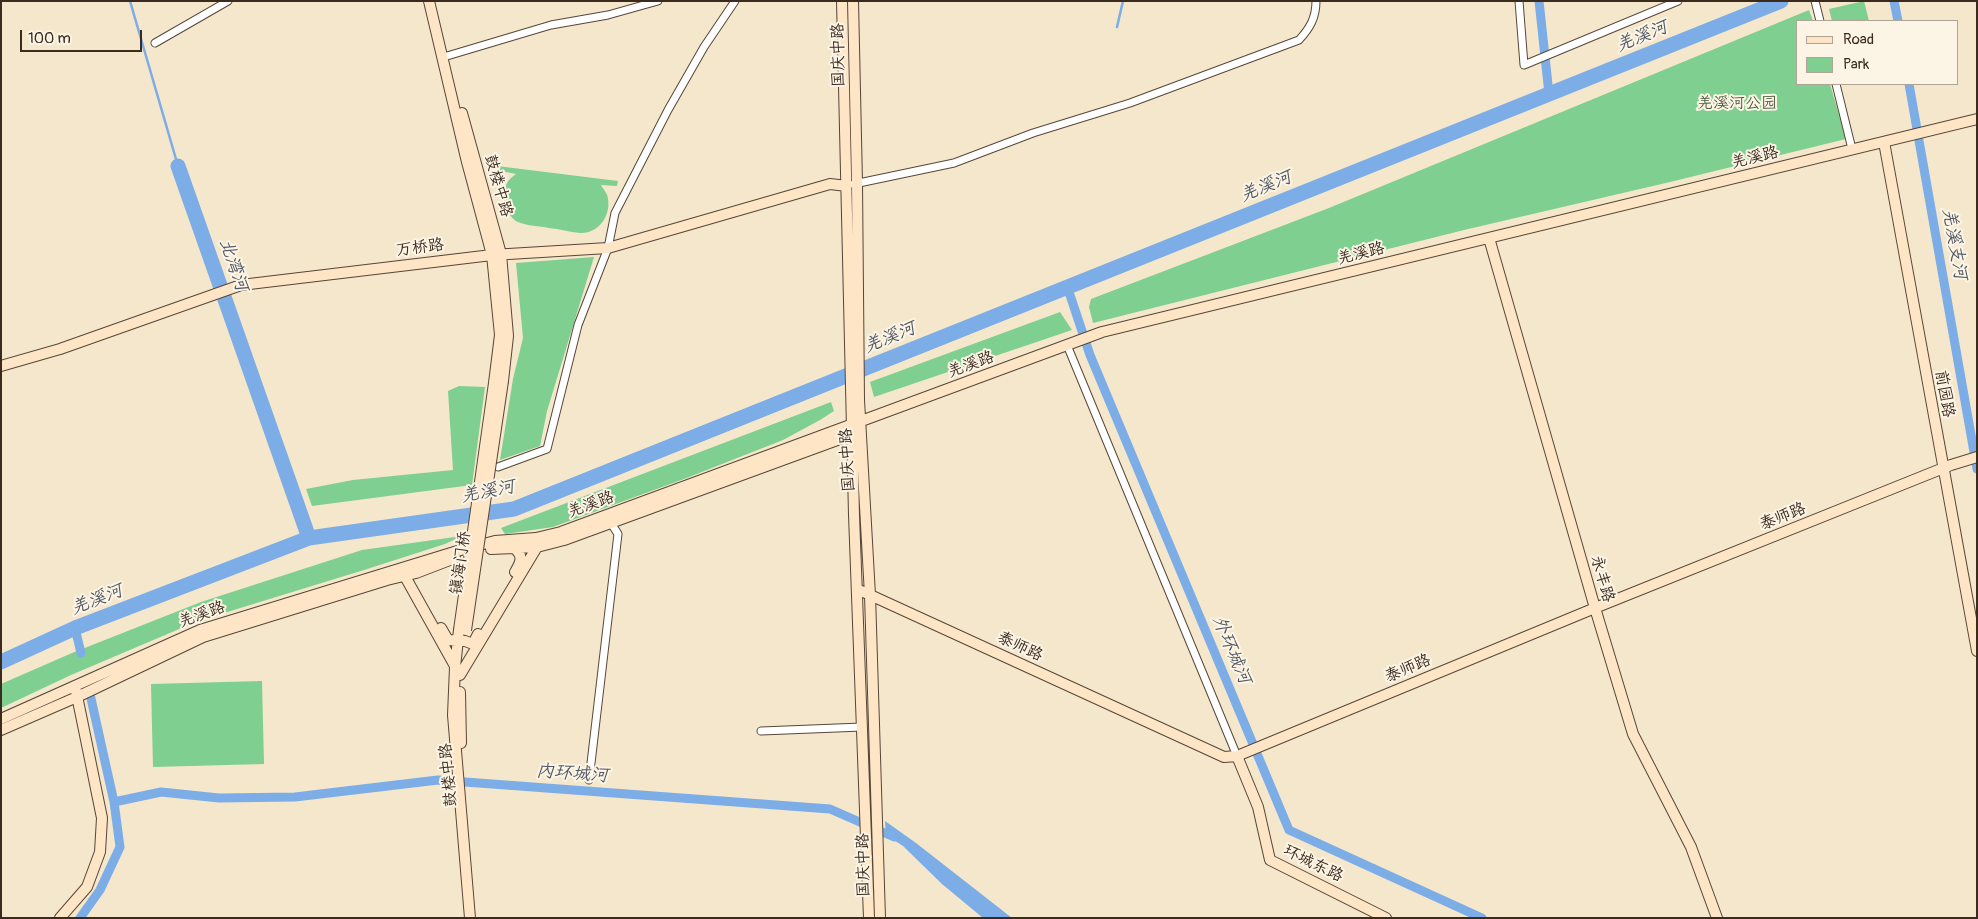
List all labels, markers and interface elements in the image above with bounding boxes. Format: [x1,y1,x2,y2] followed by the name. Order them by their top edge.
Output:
[1613,17,1671,57] water label: 羌溪河
[22,20,145,52] scale bar
[1796,20,1958,85] legend
[829,23,849,87] street label: 国庆中路
[28,29,71,48] text: 100 m
[1843,30,1874,49] text: Road
[1843,55,1869,74] text: Park
[1697,94,1777,114] park label: 羌溪河公园
[1729,143,1781,173] street label: 羌溪路
[480,153,516,219] street label: 鼓楼中路
[1237,167,1295,207] water label: 羌溪河
[1937,207,1971,281] water label: 羌溪支河
[214,236,252,294] water label: 北湾河
[395,236,445,260] street label: 万桥路
[1335,239,1387,269] street label: 羌溪路
[861,318,919,358] water label: 羌溪河
[945,348,997,382] street label: 羌溪路
[1930,369,1958,419] street label: 前园路
[837,428,859,492] street label: 国庆中路
[459,476,517,508] water label: 羌溪河
[565,488,617,522] street label: 羌溪路
[1757,499,1809,535] street label: 泰师路
[447,530,475,596] street label: 镇海门桥
[1586,553,1618,605] street label: 永丰路
[68,580,126,620] water label: 羌溪河
[176,598,228,632] street label: 羌溪路
[1207,613,1255,687] water label: 外环城河
[994,628,1046,666] street label: 泰师路
[1382,651,1434,687] street label: 泰师路
[437,742,461,808] street label: 鼓楼中路
[535,761,609,787] water label: 内环城河
[854,833,874,897] street label: 国庆中路
[1280,841,1346,887] street label: 环城东路

